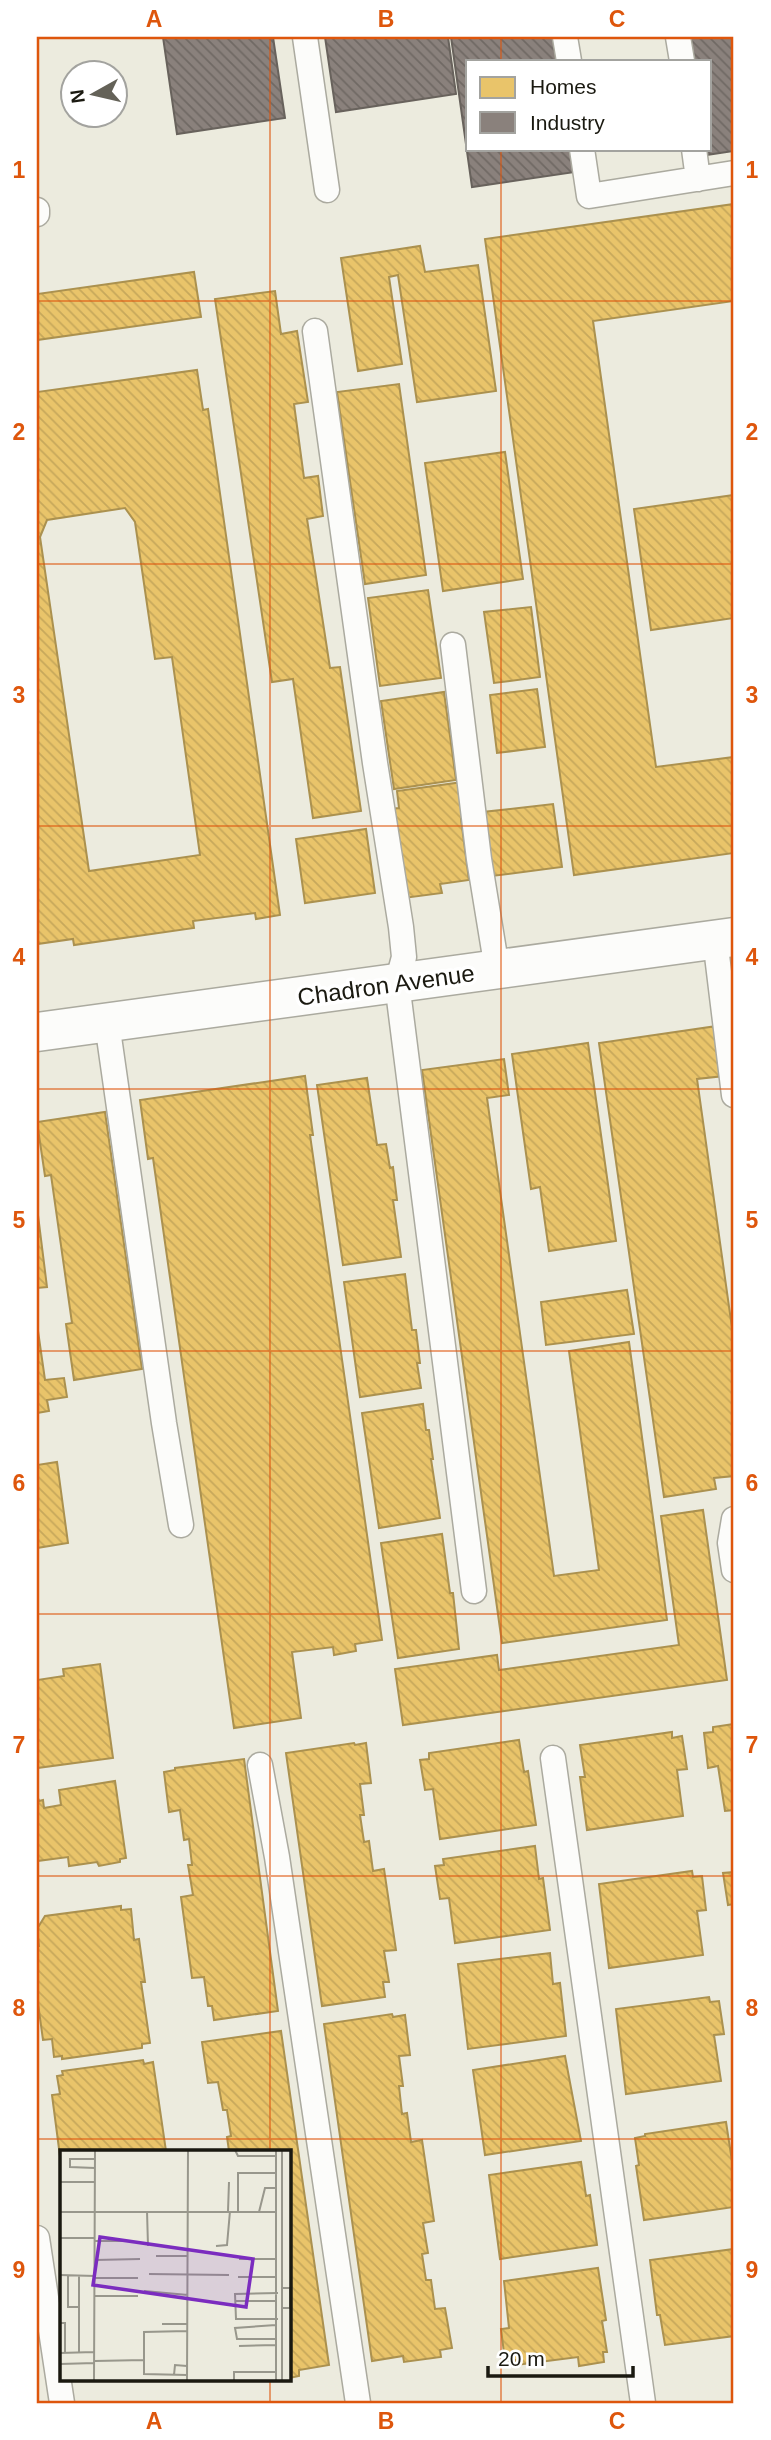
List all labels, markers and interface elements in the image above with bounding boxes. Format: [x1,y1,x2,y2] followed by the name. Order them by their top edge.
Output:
[146,6,162,32] text: A
[378,6,394,32] text: B
[609,6,625,32] text: C
[60,60,130,130] north arrow
[466,60,712,150] legend
[530,75,597,98] text: Homes
[66,88,89,105] text: N
[530,111,605,134] text: Industry
[13,157,26,183] text: 1
[746,157,759,183] text: 1
[13,419,25,445] text: 2
[746,419,758,445] text: 2
[13,682,25,708] text: 3
[746,682,758,708] text: 3
[13,944,26,970] text: 4
[746,944,759,970] text: 4
[296,959,476,1011] street label: Chadron Avenue
[13,1207,26,1233] text: 5
[746,1207,759,1233] text: 5
[13,1470,25,1496] text: 6
[746,1470,758,1496] text: 6
[13,1732,25,1758] text: 7
[746,1732,758,1758] text: 7
[13,1995,26,2021] text: 8
[746,1995,759,2021] text: 8
[60,2150,290,2380] inset map
[13,2257,25,2283] text: 9
[746,2257,758,2283] text: 9
[488,2335,633,2379] scale bar
[498,2347,545,2370] text: 20 m
[146,2408,162,2434] text: A
[378,2408,394,2434] text: B
[609,2408,625,2434] text: C

